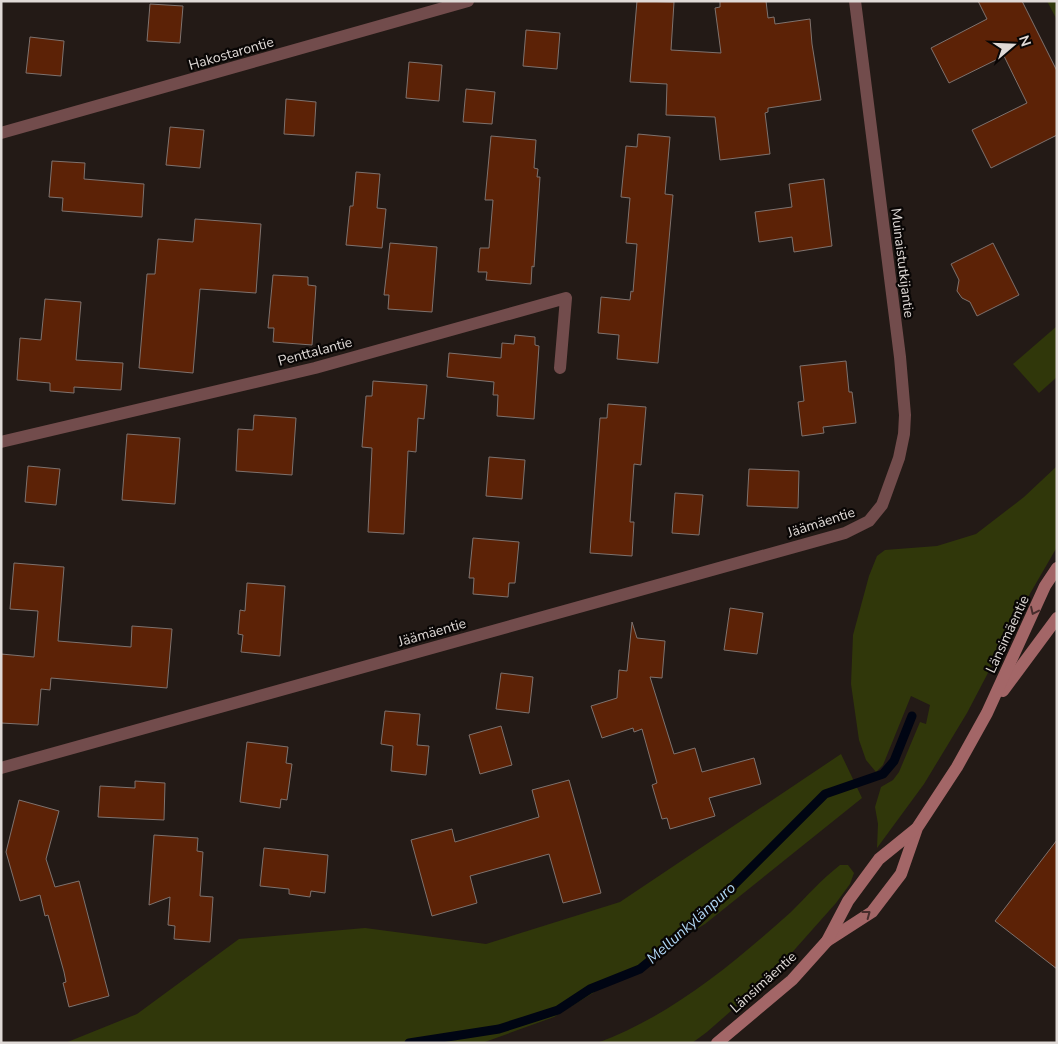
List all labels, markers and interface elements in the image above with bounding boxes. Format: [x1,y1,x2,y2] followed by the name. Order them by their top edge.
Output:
[988,20,1038,70] north arrow
[186,32,276,75] street label: Hakostarontie
[1014,33,1036,49] text: N
[886,207,919,319] street label: Muinaistutkijantie
[276,332,354,371] street label: Penttalantie
[784,503,857,543] street label: Jäämäentie
[981,592,1034,676] street label: Länsimäentie
[1030,606,1040,615] one-way arrow
[395,614,468,652] street label: Jäämäentie
[642,878,740,968] water label: Mellunkylänpuro
[862,910,871,919] one-way arrow
[726,947,801,1017] street label: Länsimäentie

